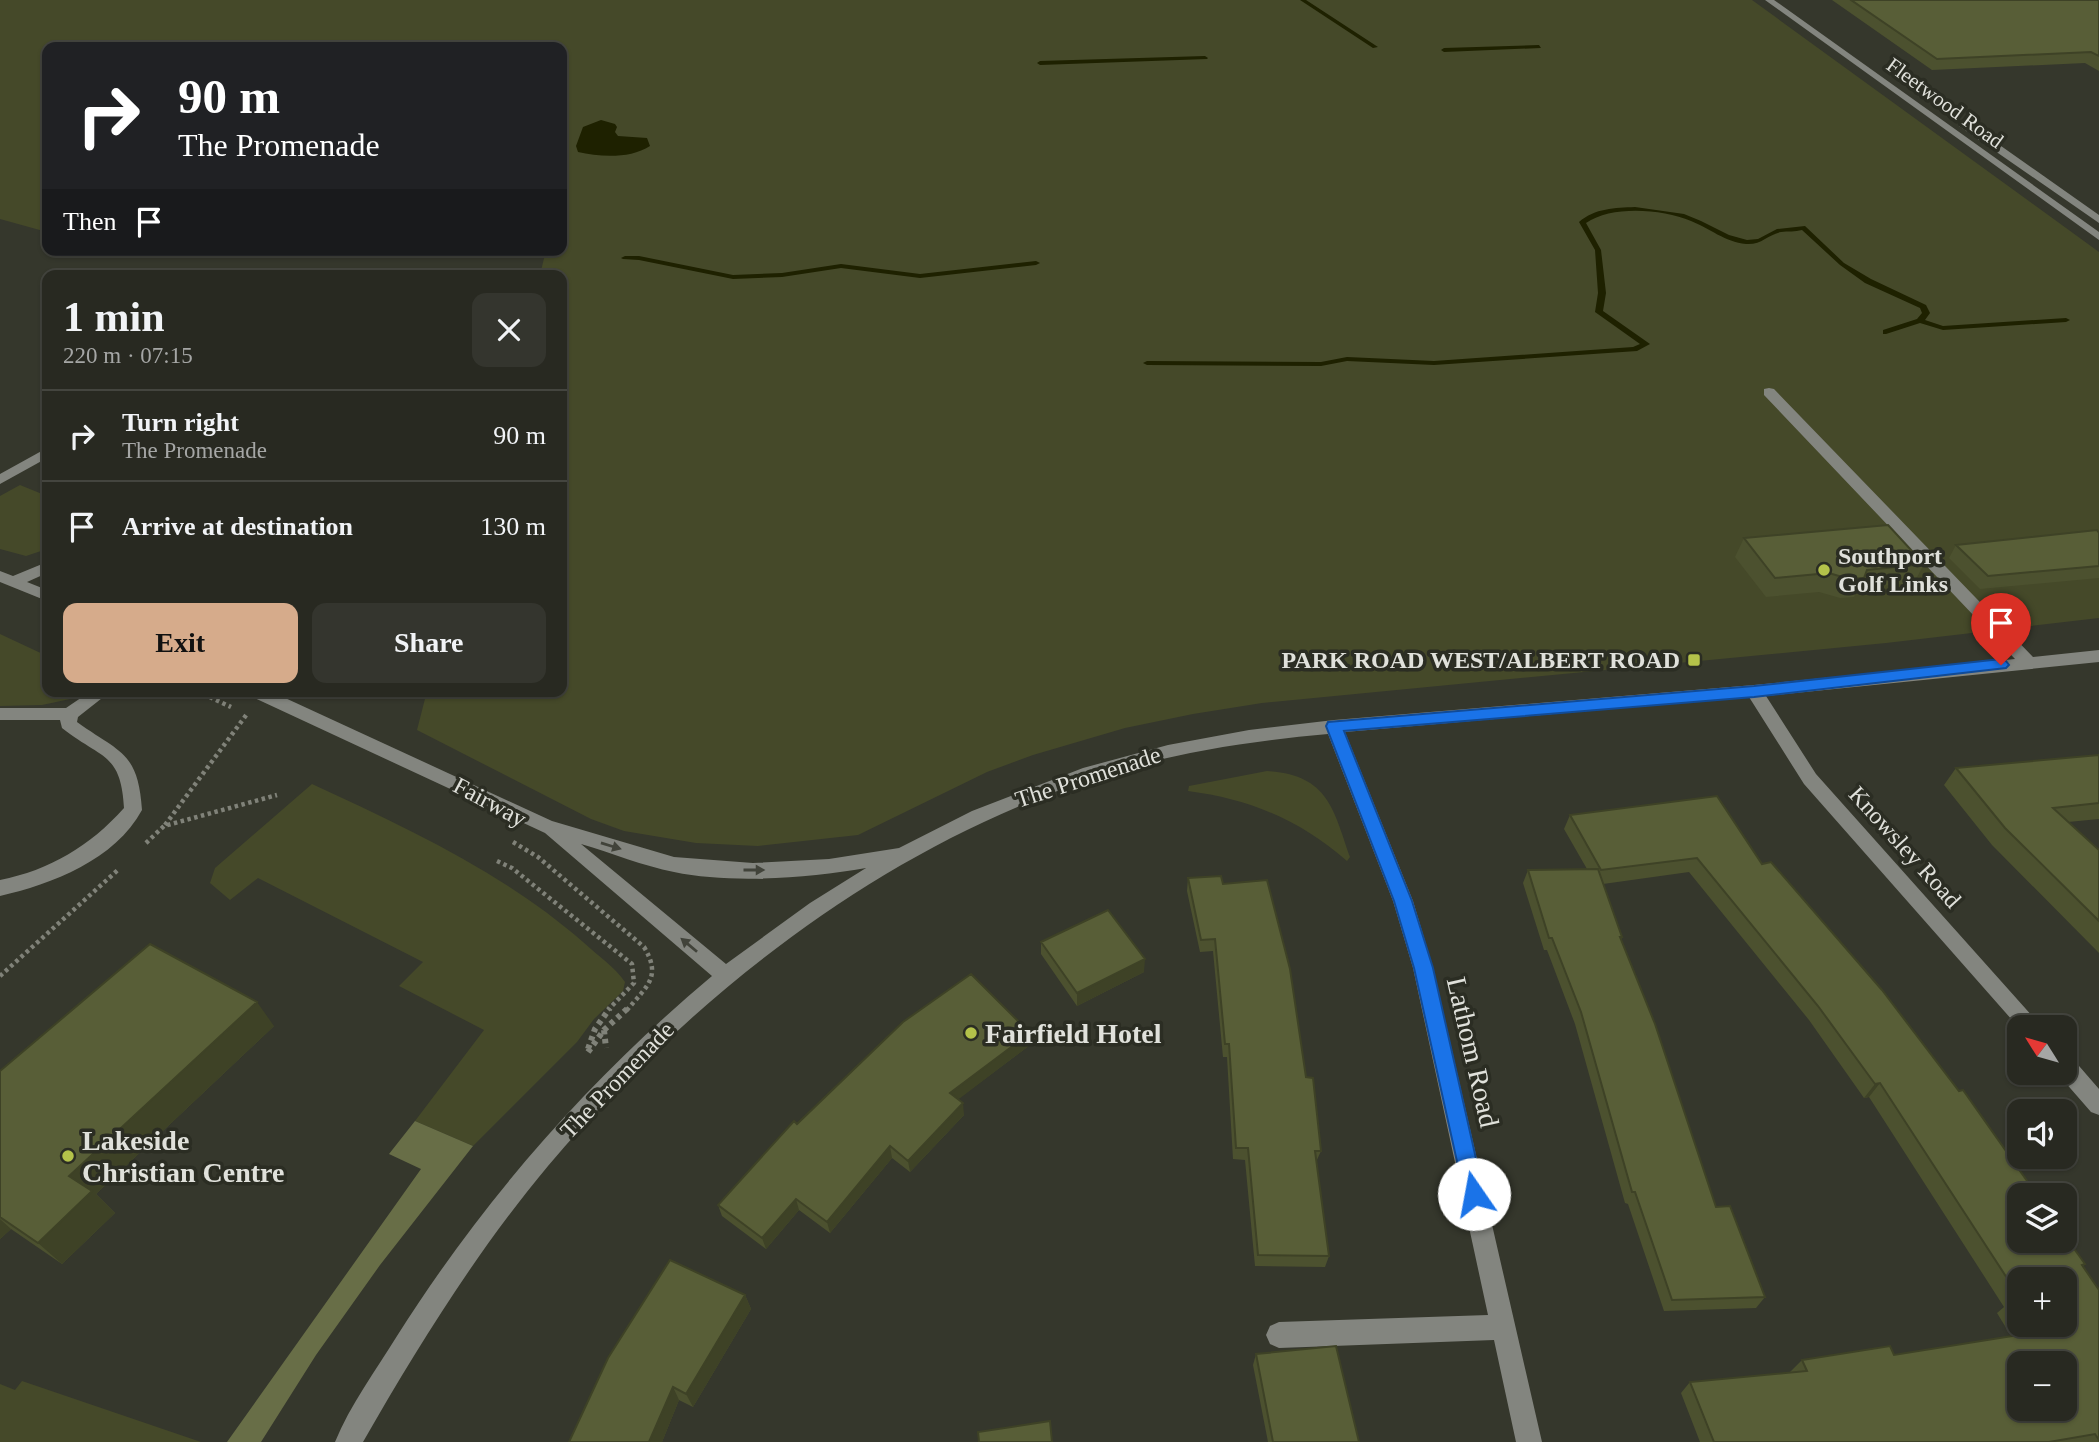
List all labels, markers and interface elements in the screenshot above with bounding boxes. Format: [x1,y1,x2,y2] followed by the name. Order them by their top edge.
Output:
[1882,53,2008,154] street label: Fleetwood Road
[178,69,280,124] text: 90 m
[63,70,154,161] icon: right
[178,127,380,163] text: The Promenade
[130,203,168,241] icon: arrive
[63,207,116,236] text: Then
[472,293,546,367] button: close
[63,294,165,340] text: 1 min
[63,343,193,368] text: 220 m · 07:15
[122,408,239,437] text: Turn right
[63,417,101,455] icon: right
[493,421,546,450] text: 90 m
[122,438,267,463] text: The Promenade
[63,508,101,546] icon: arrive
[122,512,353,541] text: Arrive at destination
[480,512,546,541] text: 130 m
[1838,543,1948,597] place label: Southport Golf Links
[1816,562,1832,578] marker: Southport Golf Links
[1971,593,2031,665] pin
[63,603,298,683] button: Exit
[312,603,546,683] button: Share
[1982,604,2020,642] icon: arrive
[1281,647,1680,673] place label: PARK ROAD WEST/ALBERT ROAD
[1686,652,1702,668] marker: PARK ROAD WEST/ALBERT ROAD
[1012,741,1164,813] street label: The Promenade
[449,772,531,832] street label: Fairway
[1844,781,1966,913] street label: Knowsley Road
[601,841,622,851] one-way arrow
[743,864,765,876] one-way arrow
[681,938,699,953] one-way arrow
[1441,974,1505,1130] street label: Lathom Road
[2007,1015,2077,1085] north arrow
[2007,1015,2077,1421] map controls
[555,1017,679,1143] street label: The Promenade
[985,1018,1162,1049] place label: Fairfield Hotel
[963,1025,979,1041] marker: Fairfield Hotel
[2007,1099,2077,1169] button: sound
[82,1125,284,1188] place label: Lakeside Christian Centre
[60,1148,76,1164] marker: Lakeside Christian Centre
[1437,1157,1511,1231] position arrow
[2007,1183,2077,1253] button: layers
[2007,1267,2077,1337] button: +
[2007,1351,2077,1421] button: −

